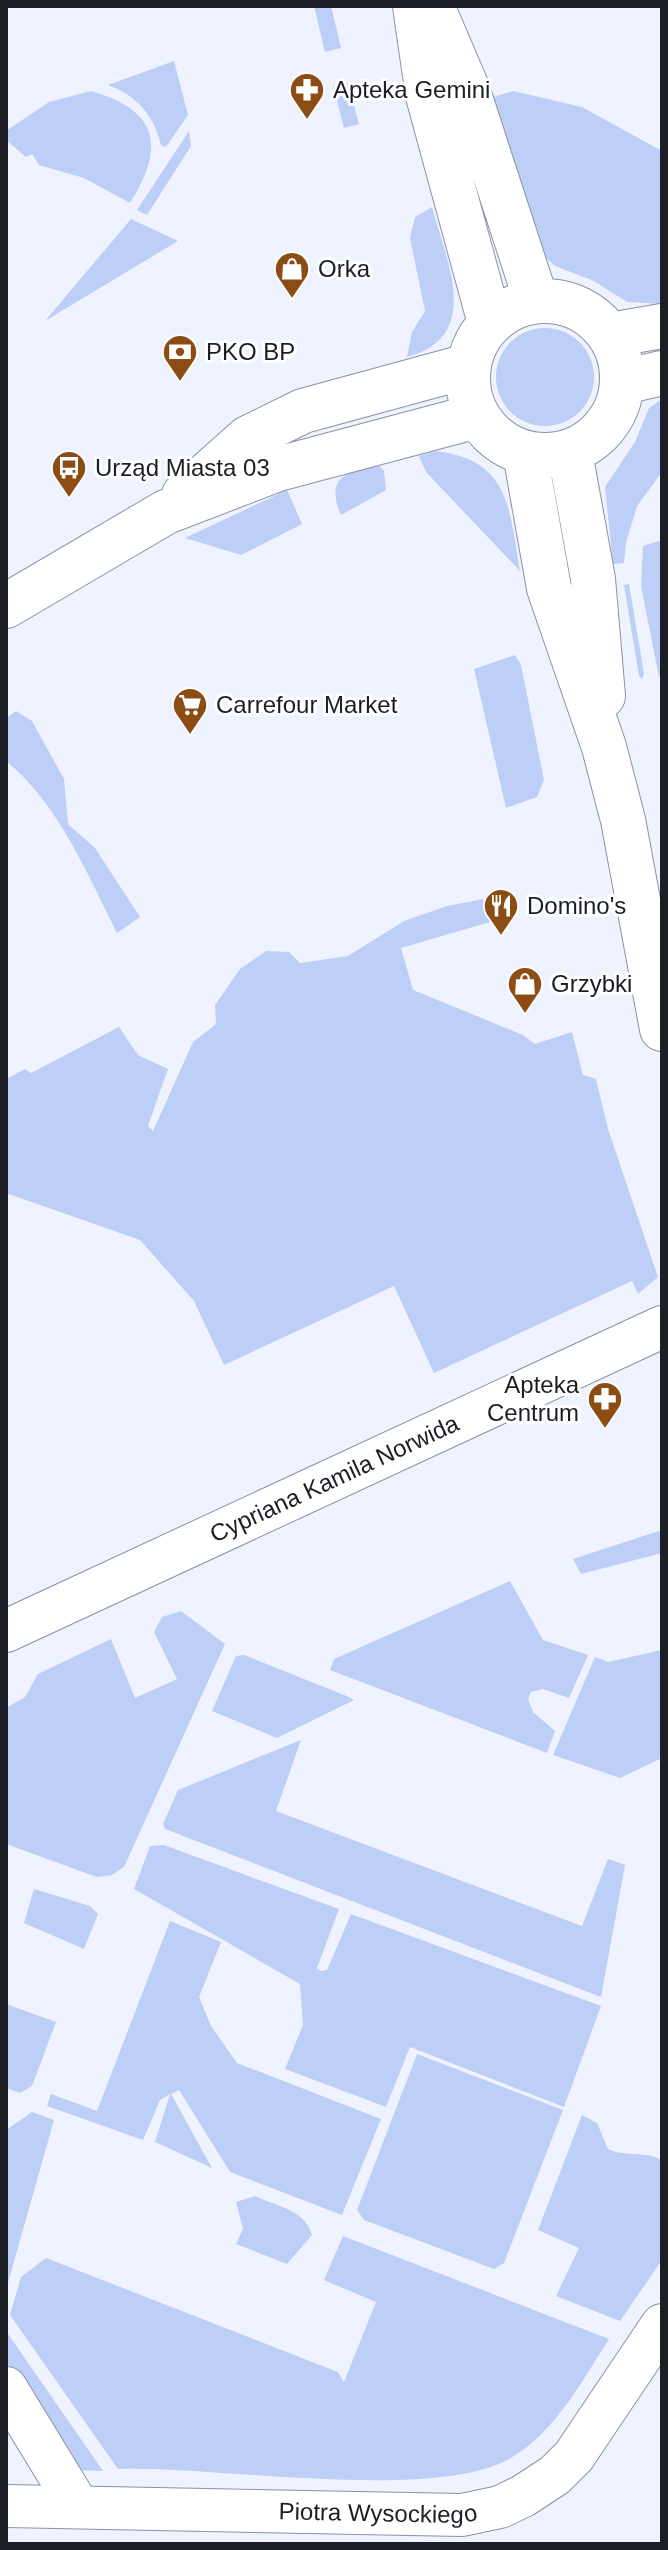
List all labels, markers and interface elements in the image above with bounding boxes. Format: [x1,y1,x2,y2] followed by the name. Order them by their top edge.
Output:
[288,71,326,121] pharmacy icon: Apteka Gemini
[333,76,490,103] place label: Apteka Gemini
[273,250,311,300] shop icon: Orka
[318,255,371,282] place label: Orka
[161,333,199,383] bank icon: PKO BP
[206,338,295,365] place label: PKO BP
[50,449,88,499] bus stop icon: Urząd Miasta 03
[95,454,270,481] place label: Urząd Miasta 03
[171,686,209,736] supermarket icon: Carrefour Market
[216,691,398,718] place label: Carrefour Market
[482,887,520,937] restaurant icon: Domino's
[527,892,626,919] place label: Domino's
[506,965,544,1015] shop icon: Grzybki
[551,970,632,997] place label: Grzybki
[487,1371,580,1426] place label: Apteka Centrum
[586,1380,624,1430] pharmacy icon: Apteka Centrum
[206,1409,463,1548] street label: Cypriana Kamila Norwida
[278,2497,480,2528] street label: Piotra Wysockiego

